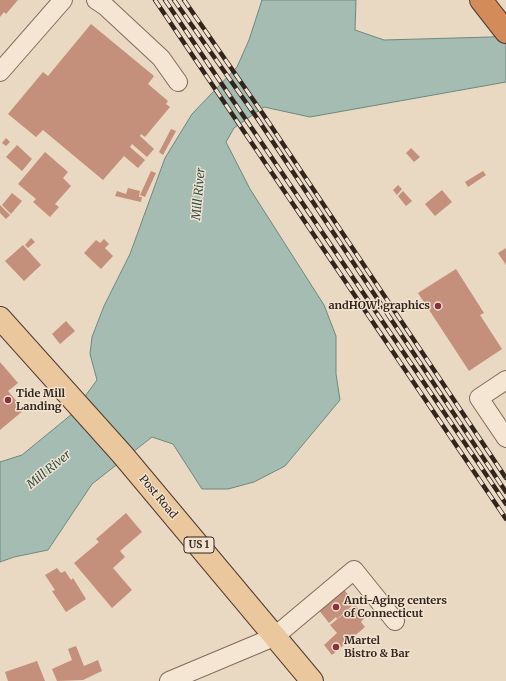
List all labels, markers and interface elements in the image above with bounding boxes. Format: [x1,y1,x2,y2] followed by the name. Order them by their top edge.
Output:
[190,167,208,221] water label: Mill River
[328,299,430,313] place label: andHOW! graphics
[433,301,443,311] marker: andHOW! graphics
[16,387,65,413] place label: Tide Mill Landing
[3,395,13,405] marker: Tide Mill Landing
[24,448,74,492] water label: Mill River
[136,473,180,521] street label: Post Road
[184,537,214,553] road number: US 1
[344,594,447,620] place label: Anti-Aging centers of Connecticut
[331,602,341,612] marker: Anti-Aging centers of Connecticut
[344,634,410,660] place label: Martel Bistro & Bar
[331,642,341,652] marker: Martel Bistro & Bar

